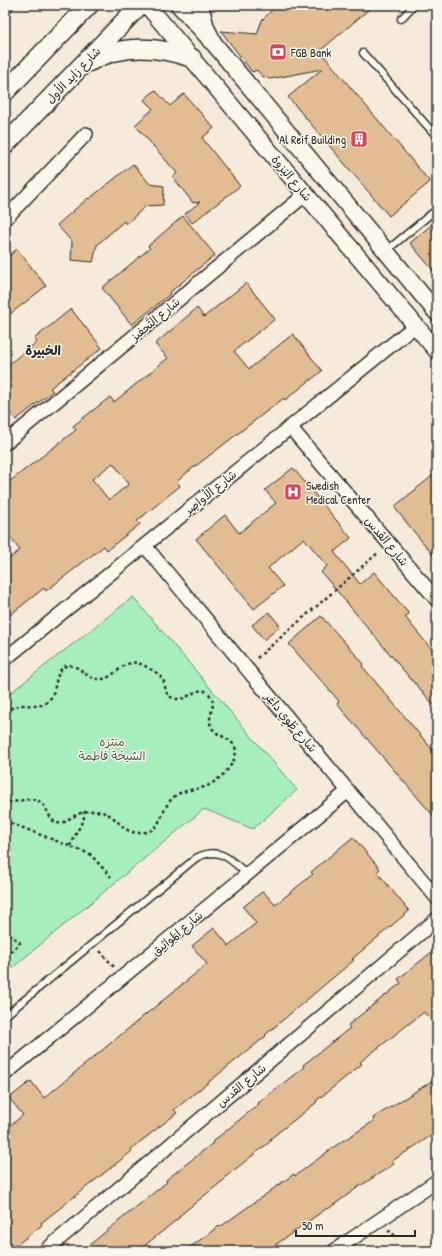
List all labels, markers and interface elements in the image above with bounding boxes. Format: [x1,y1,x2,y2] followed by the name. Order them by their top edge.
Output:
[268,42,288,62] bank icon: FGB Bank
[42,43,105,108] street label: شارع زايد الأول
[290,44,331,61] place label: FGB Bank
[349,129,369,149] building icon: Al Reif Building
[279,131,346,148] place label: Al Reif Building
[267,151,316,205] street label: شارع اليَزوة
[126,293,184,346] street label: شارع التَّحفِيز
[25,341,61,359] district label: الخبيرة
[179,465,241,520] street label: شارع الأواصِر
[306,477,371,508] place label: Swedish Medical Center
[283,482,303,502] hospital icon: Swedish Medical Center
[360,513,413,570] street label: شارع القدس
[259,688,321,756] street label: شارع طَوِي داغِر
[79,733,145,764] park label: منتزه الشيخة فاطمة
[148,907,207,960] street label: شارع المَواثِيق
[213,1059,270,1112] street label: شارع القدس
[296,1212,415,1238] scale bar
[302,1217,323,1234] text: 50 m

